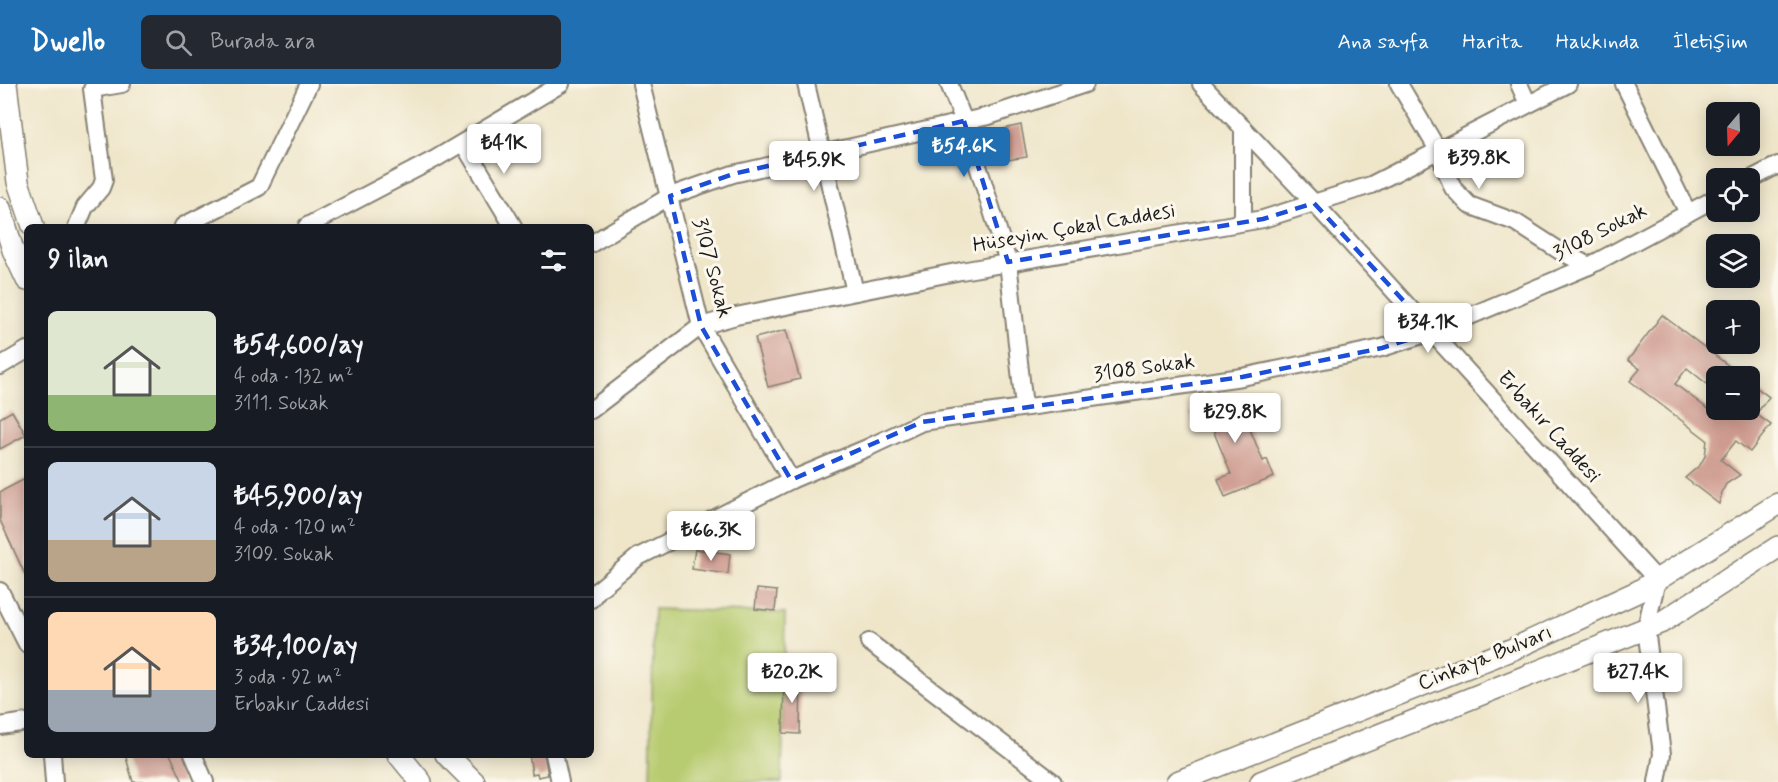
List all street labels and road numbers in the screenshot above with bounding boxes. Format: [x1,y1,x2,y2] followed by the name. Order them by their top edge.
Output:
[971,196,1177,260] street label: Hüseyin Çokal Caddesi
[1548,196,1652,268] street label: 3108 Sokak
[685,215,739,321] street label: 3107 Sokak
[1092,347,1196,389] street label: 3108 Sokak
[1491,365,1607,489] street label: Erbakır Caddesi
[1414,618,1556,698] street label: Cinkaya Bulvarı

